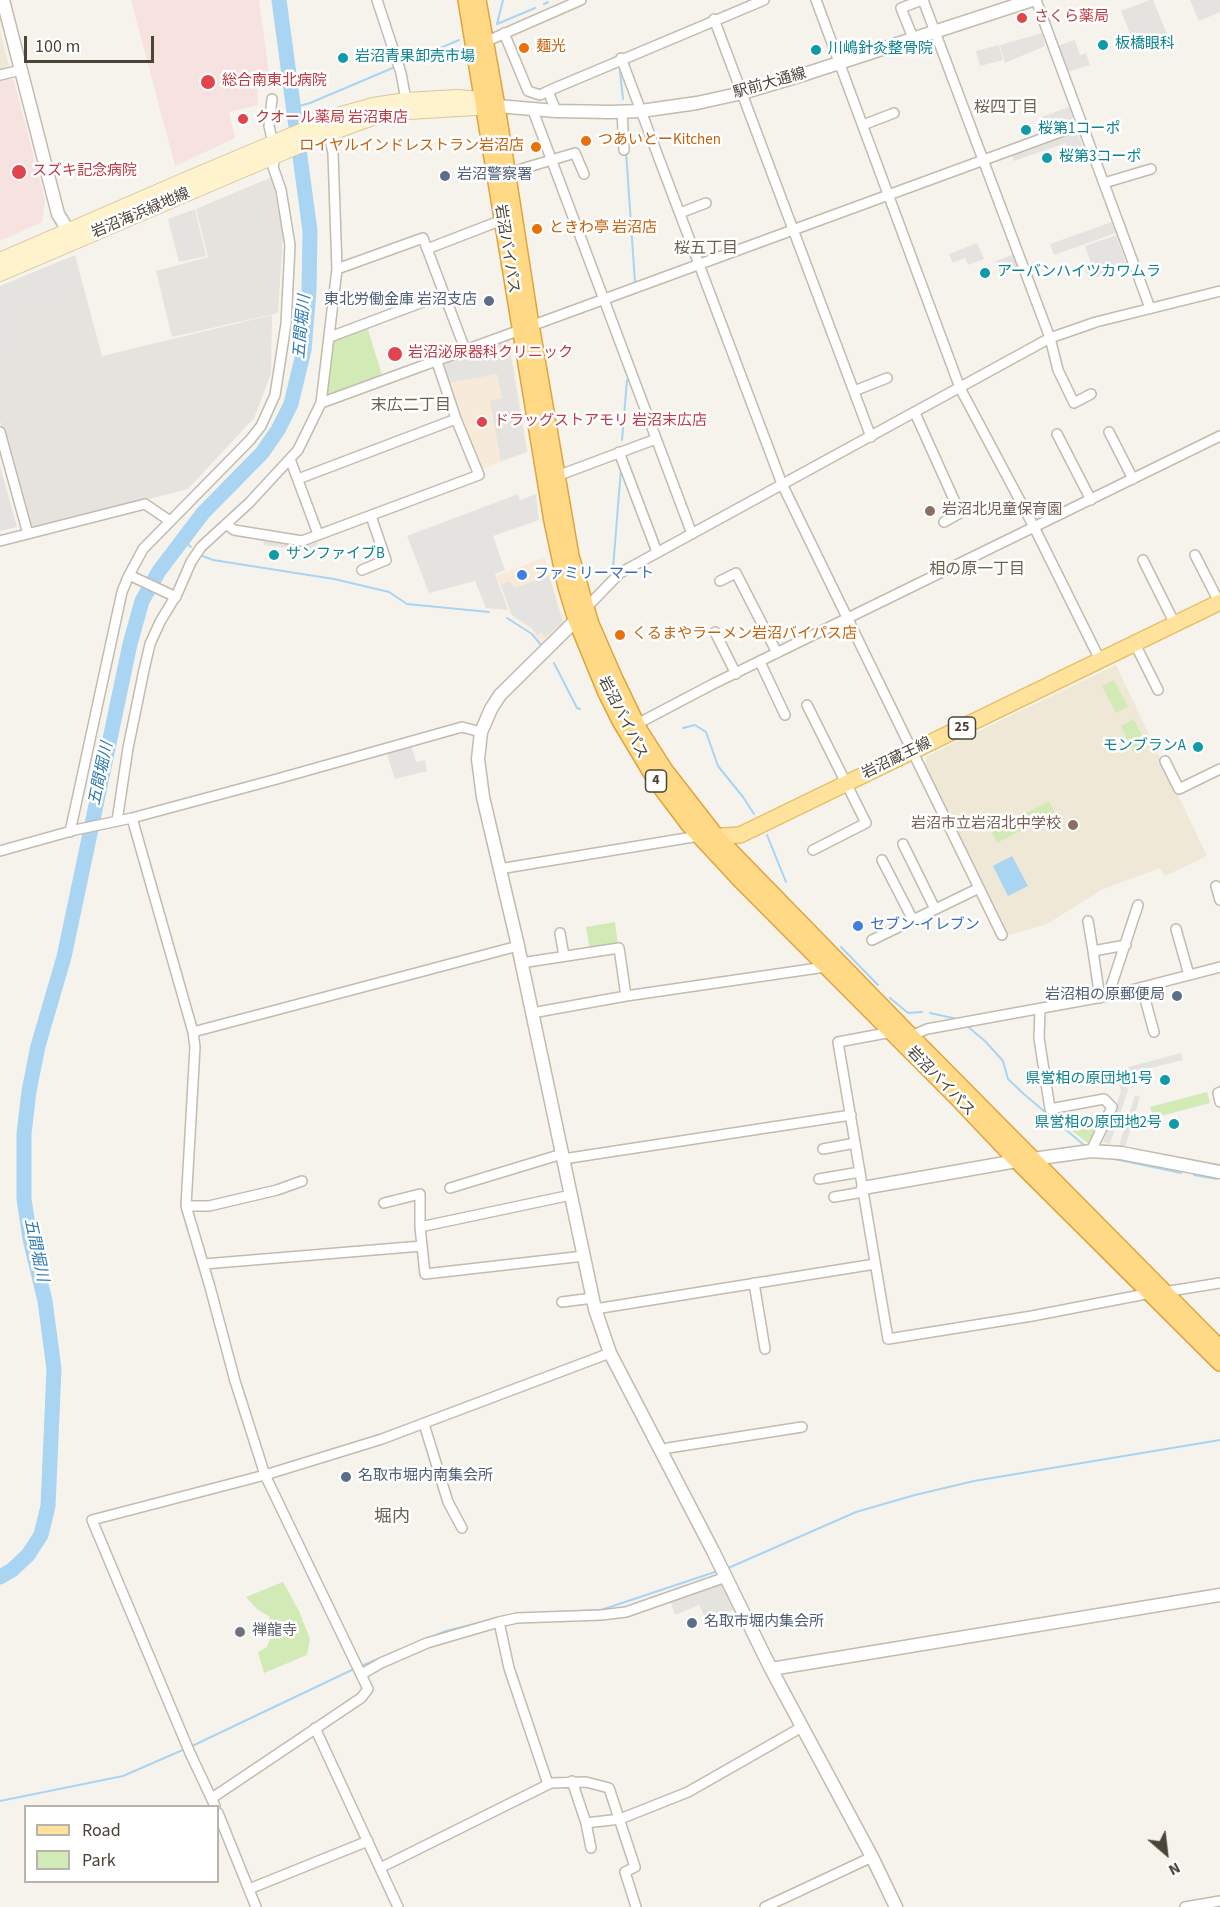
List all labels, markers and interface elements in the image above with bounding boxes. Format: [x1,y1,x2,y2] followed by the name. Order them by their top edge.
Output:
[1034,9,1109,27] place label: さくら薬局
[1015,11,1029,25] marker: さくら薬局
[27,24,158,62] scale bar
[35,34,80,59] text: 100 m
[1115,36,1175,54] place label: 板橋眼科
[1096,38,1110,52] marker: 板橋眼科
[536,39,566,57] place label: 麺光
[517,41,531,55] marker: 麺光
[828,41,933,59] place label: 川嶋針灸整骨院
[809,43,823,57] marker: 川嶋針灸整骨院
[355,49,475,67] place label: 岩沼青果卸売市場
[336,51,350,65] marker: 岩沼青果卸売市場
[731,65,809,103] street label: 駅前大通線
[199,73,217,91] marker: 総合南東北病院
[222,73,327,91] place label: 総合南東北病院
[974,98,1038,118] district label: 桜四丁目
[255,110,408,128] place label: クオール薬局 岩沼東店
[236,112,250,126] marker: クオール薬局 岩沼東店
[1038,121,1120,139] place label: 桜第1コーポ
[1019,123,1033,137] marker: 桜第1コーポ
[598,132,721,150] place label: つあいとーKitchen
[579,134,593,148] marker: つあいとーKitchen
[299,138,524,156] place label: ロイヤルインドレストラン岩沼店
[529,140,543,154] marker: ロイヤルインドレストラン岩沼店
[1059,149,1141,167] place label: 桜第3コーポ
[1040,151,1054,165] marker: 桜第3コーポ
[10,163,28,181] marker: スズキ記念病院
[32,163,137,181] place label: スズキ記念病院
[457,167,532,185] place label: 岩沼警察署
[438,169,452,183] marker: 岩沼警察署
[89,185,193,243] street label: 岩沼海浜緑地線
[490,203,522,295] street label: 岩沼バイパス
[549,220,657,238] place label: ときわ亭 岩沼店
[530,222,544,236] marker: ときわ亭 岩沼店
[674,239,738,259] district label: 桜五丁目
[997,264,1161,282] place label: アーバンハイツカワムラ
[978,266,992,280] marker: アーバンハイツカワムラ
[324,292,477,310] place label: 東北労働金庫 岩沼支店
[291,294,315,360] water label: 五間堀川
[482,294,496,308] marker: 東北労働金庫 岩沼支店
[386,345,404,363] marker: 岩沼泌尿器科クリニック
[408,345,573,363] place label: 岩沼泌尿器科クリニック
[371,396,451,416] district label: 末広二丁目
[494,413,707,431] place label: ドラッグストアモリ 岩沼末広店
[475,415,489,429] marker: ドラッグストアモリ 岩沼末広店
[942,502,1062,520] place label: 岩沼北児童保育園
[923,504,937,518] marker: 岩沼北児童保育園
[286,546,385,564] place label: サンファイブB
[267,548,281,562] marker: サンファイブB
[929,560,1025,580] district label: 相の原一丁目
[534,566,654,584] place label: ファミリーマート
[515,568,529,582] marker: ファミリーマート
[632,626,857,644] place label: くるまやラーメン岩沼バイパス店
[613,628,627,642] marker: くるまやラーメン岩沼バイパス店
[594,674,650,762] street label: 岩沼バイパス
[948,717,976,739] road number: 25
[859,734,935,784] street label: 岩沼蔵王線
[1103,738,1186,756] place label: モンブランA
[1191,740,1205,754] marker: モンブランA
[86,741,118,807] water label: 五間堀川
[646,770,666,792] road number: 4
[911,816,1061,834] place label: 岩沼市立岩沼北中学校
[1066,818,1080,832] marker: 岩沼市立岩沼北中学校
[870,917,980,935] place label: セブン-イレブン
[851,919,865,933] marker: セブン-イレブン
[1045,987,1165,1005] place label: 岩沼相の原郵便局
[1170,989,1184,1003] marker: 岩沼相の原郵便局
[902,1043,978,1121] street label: 岩沼バイパス
[1026,1071,1153,1089] place label: 県営相の原団地1号
[1158,1073,1172,1087] marker: 県営相の原団地1号
[1035,1115,1162,1133] place label: 県営相の原団地2号
[1167,1117,1181,1131] marker: 県営相の原団地2号
[19,1217,51,1283] water label: 五間堀川
[358,1468,493,1486] place label: 名取市堀内南集会所
[339,1470,353,1484] marker: 名取市堀内南集会所
[374,1507,410,1529] district label: 堀内
[704,1614,824,1632] place label: 名取市堀内集会所
[685,1616,699,1630] marker: 名取市堀内集会所
[252,1623,297,1641] place label: 禅龍寺
[233,1625,247,1639] marker: 禅龍寺
[24,1805,219,1883] legend
[82,1818,121,1843] text: Road
[1136,1823,1196,1883] north arrow
[82,1848,116,1873] text: Park
[1165,1857,1184,1881] text: N

